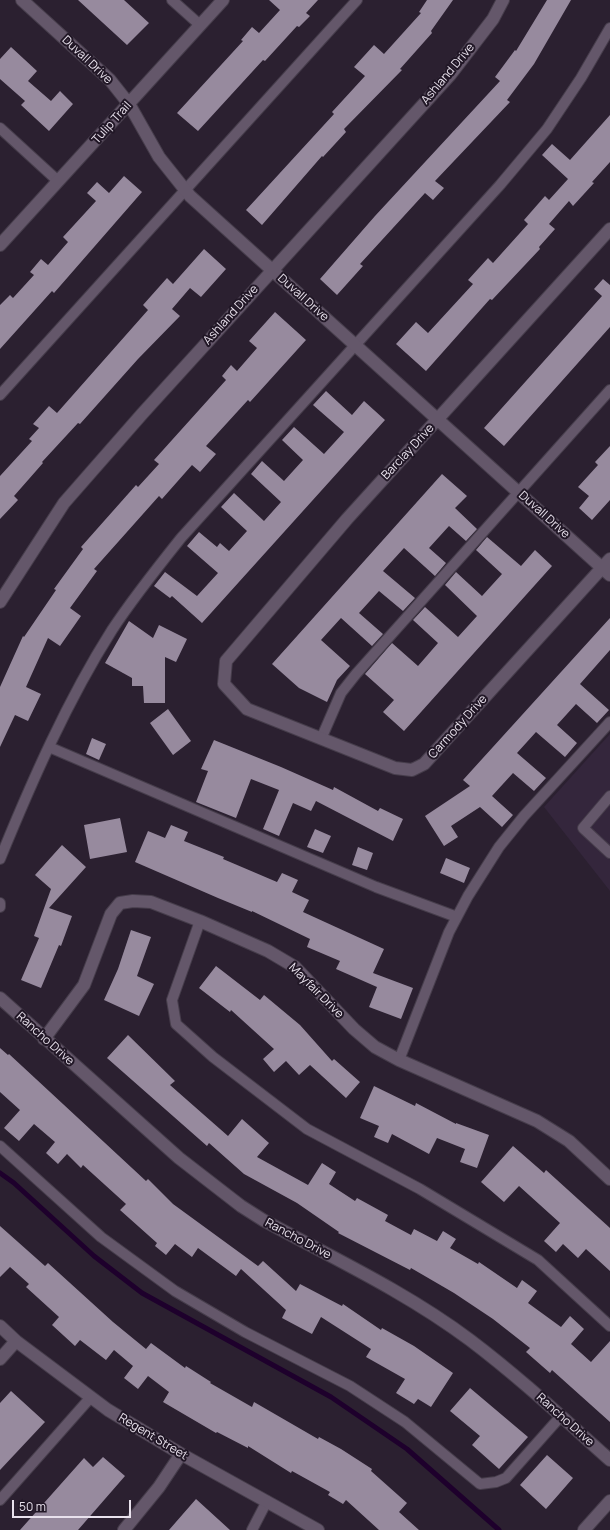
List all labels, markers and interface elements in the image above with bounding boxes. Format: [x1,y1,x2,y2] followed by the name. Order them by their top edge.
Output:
[59,33,115,87] street label: Duvall Drive
[418,41,478,107] street label: Ashland Drive
[89,99,135,147] street label: Tulip Trail
[275,271,331,325] street label: Duvall Drive
[201,282,261,348] street label: Ashland Drive
[379,421,437,483] street label: Barclay Drive
[516,488,572,542] street label: Duvall Drive
[426,692,490,762] street label: Carmody Drive
[286,961,346,1021] street label: Mayfair Drive
[13,1009,77,1069] street label: Rancho Drive
[263,1216,333,1262] street label: Rancho Drive
[533,1390,597,1450] street label: Rancho Drive
[116,1411,190,1463] street label: Regent Street
[14,1492,133,1518] scale bar
[19,1498,46,1515] text: 50 m

